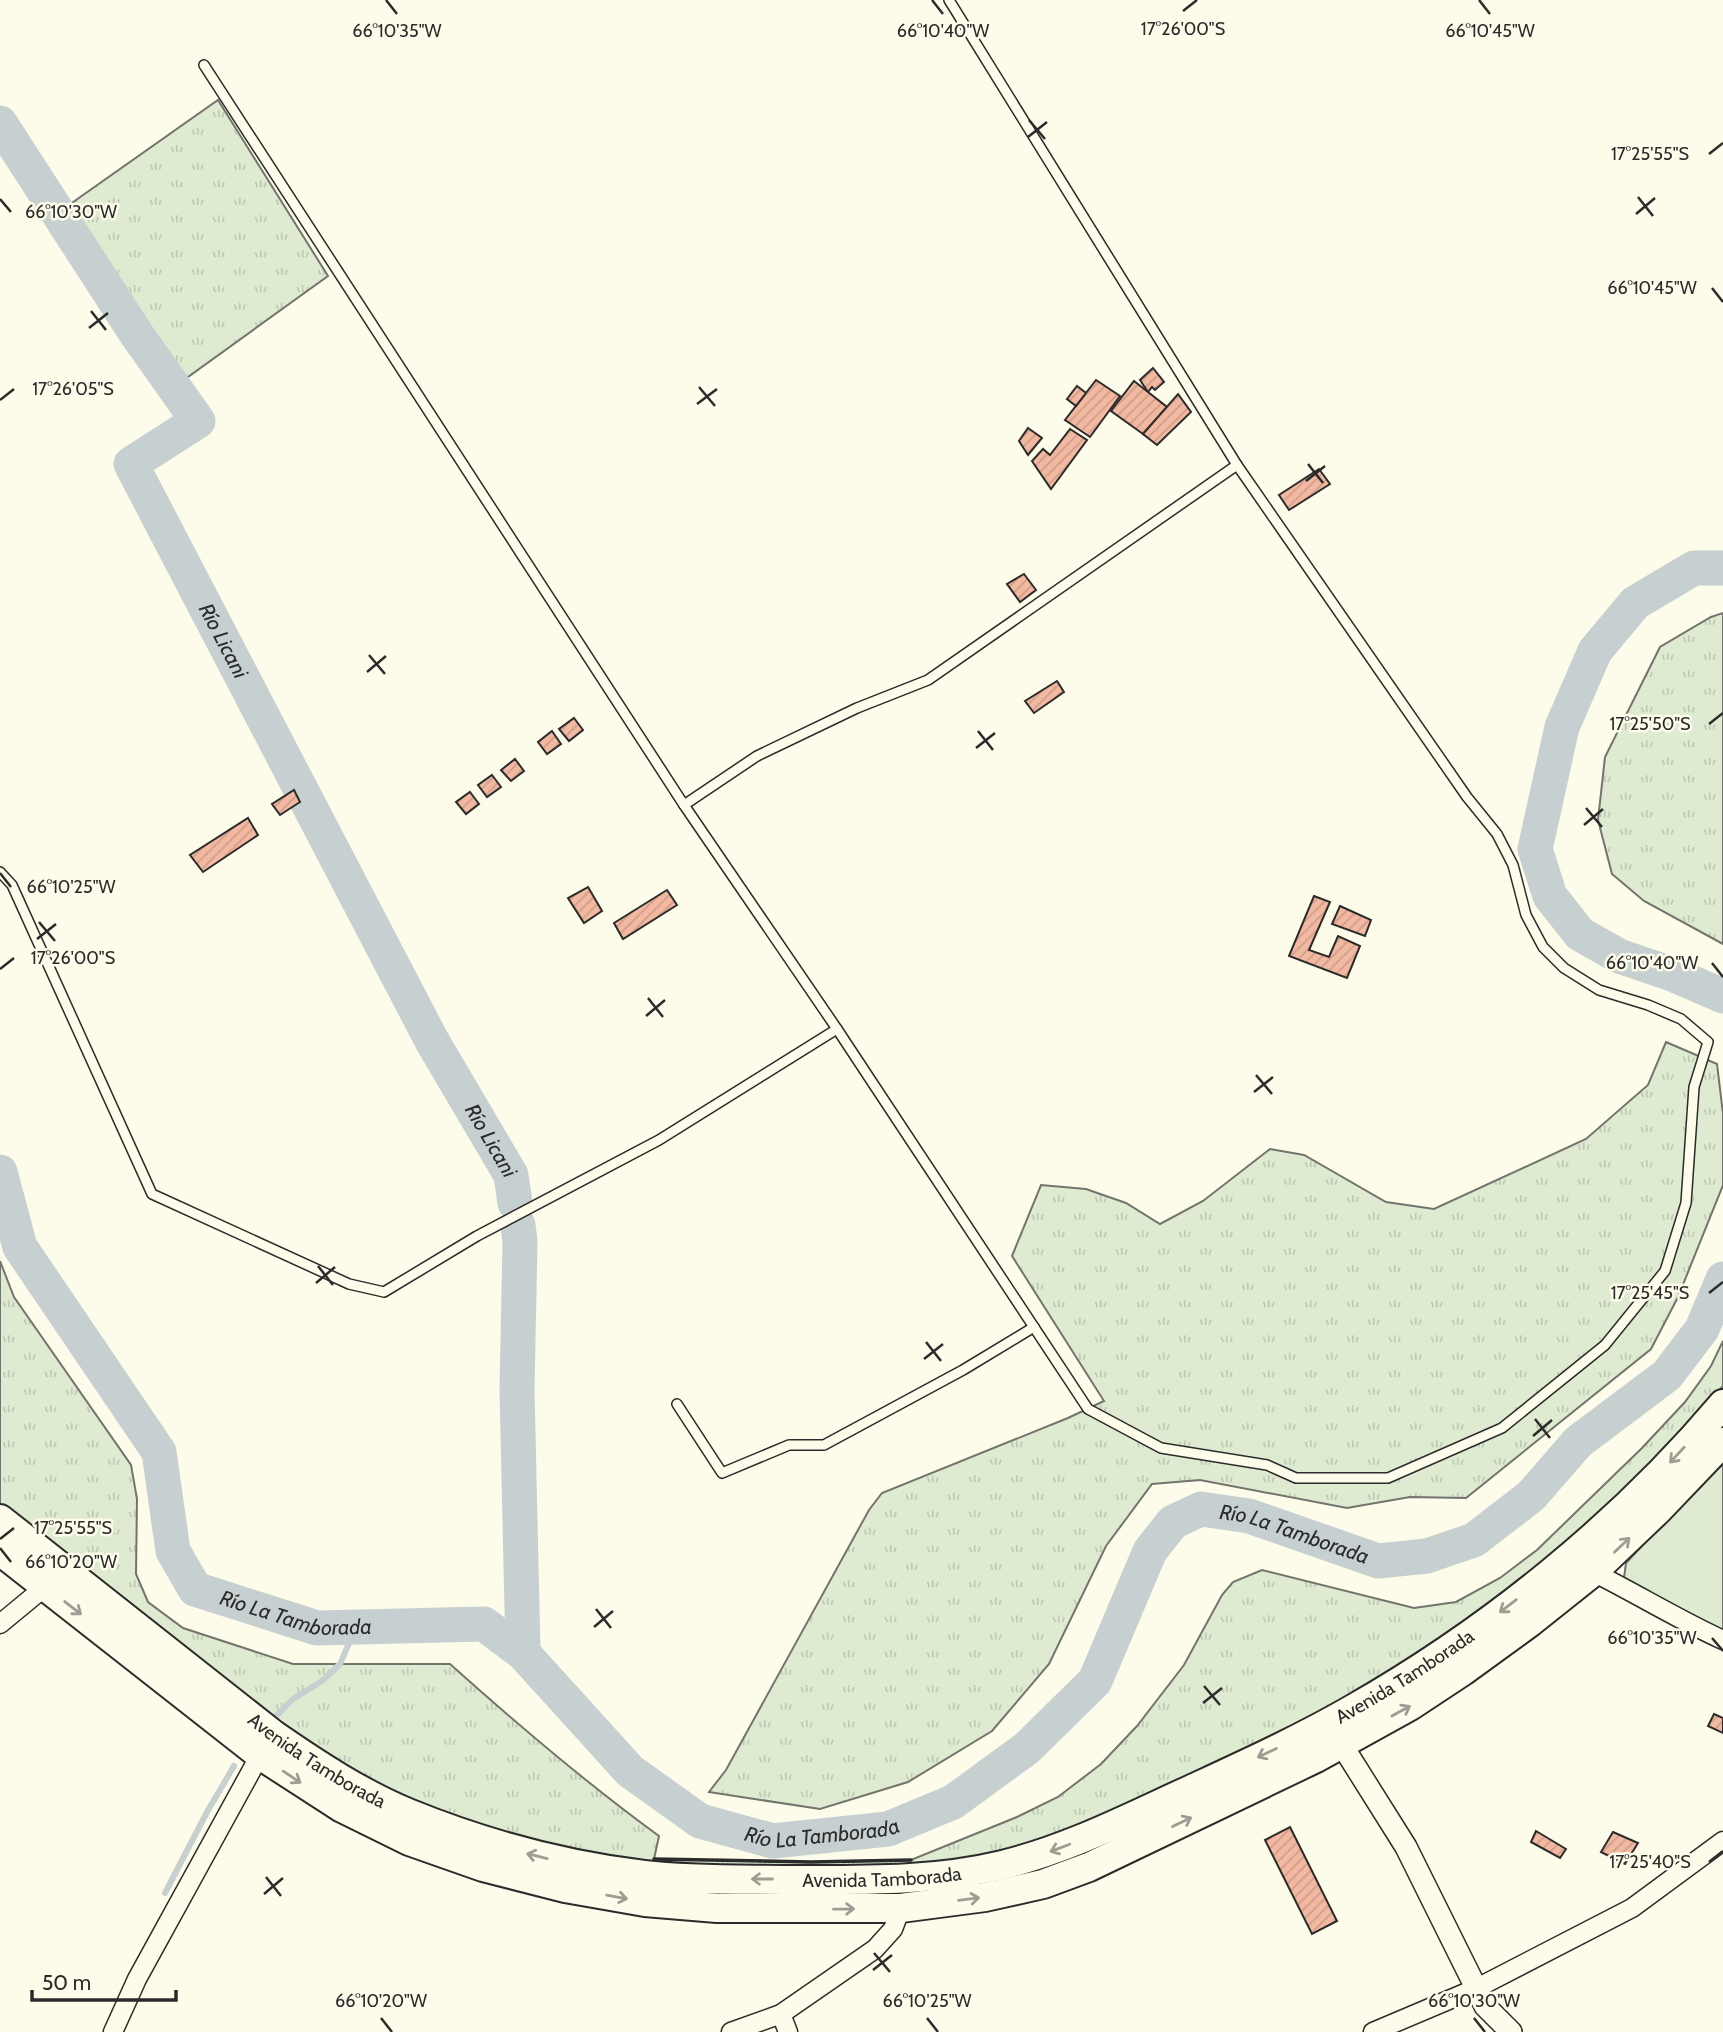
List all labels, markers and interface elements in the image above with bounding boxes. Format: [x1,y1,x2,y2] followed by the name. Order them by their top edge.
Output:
[1141,18,1225,40] text: 17°26'00"S
[352,20,442,42] text: 66°10'35"W
[897,20,989,42] text: 66°10'40"W
[1445,20,1535,42] text: 66°10'45"W
[1611,143,1689,165] text: 17°25'55"S
[25,201,117,223] text: 66°10'30"W
[1607,277,1697,299] text: 66°10'45"W
[32,378,114,400] text: 17°26'05"S
[194,599,254,683] water label: Río Licani
[1609,713,1691,735] text: 17°25'50"S
[26,876,116,898] text: 66°10'25"W
[31,947,115,969] text: 17°26'00"S
[1606,952,1698,974] text: 66°10'40"W
[460,1099,523,1182] water label: Río Licani
[1611,1282,1689,1304] text: 17°25'45"S
[1669,1446,1686,1463] one-way arrow
[1218,1499,1373,1569] water label: Río La Tamborada
[34,1517,112,1539] text: 17°25'55"S
[1613,1536,1630,1553] one-way arrow
[25,1551,117,1573] text: 66°10'20"W
[217,1585,372,1641] water label: Río La Tamborada
[1498,1598,1517,1613] one-way arrow
[63,1600,82,1615] one-way arrow
[1332,1624,1478,1729] street label: Avenida Tamborada
[1607,1627,1697,1649] text: 66°10'35"W
[1391,1704,1411,1718] one-way arrow
[243,1708,389,1813] street label: Avenida Tamborada
[1257,1747,1278,1761] one-way arrow
[282,1769,301,1784] one-way arrow
[742,1813,903,1853] water label: Río La Tamborada
[1171,1815,1192,1828] one-way arrow
[1049,1842,1071,1855] one-way arrow
[526,1849,549,1862] one-way arrow
[1609,1851,1691,1873] text: 17°25'40"S
[802,1862,963,1892] street label: Avenida Tamborada
[751,1873,774,1886] one-way arrow
[605,1891,628,1904] one-way arrow
[957,1893,980,1906] one-way arrow
[832,1902,855,1915] one-way arrow
[32,1958,175,2002] scale bar
[42,1970,91,1995] text: 50 m
[335,1990,427,2012] text: 66°10'20"W
[882,1990,972,2012] text: 66°10'25"W
[1428,1990,1520,2012] text: 66°10'30"W

